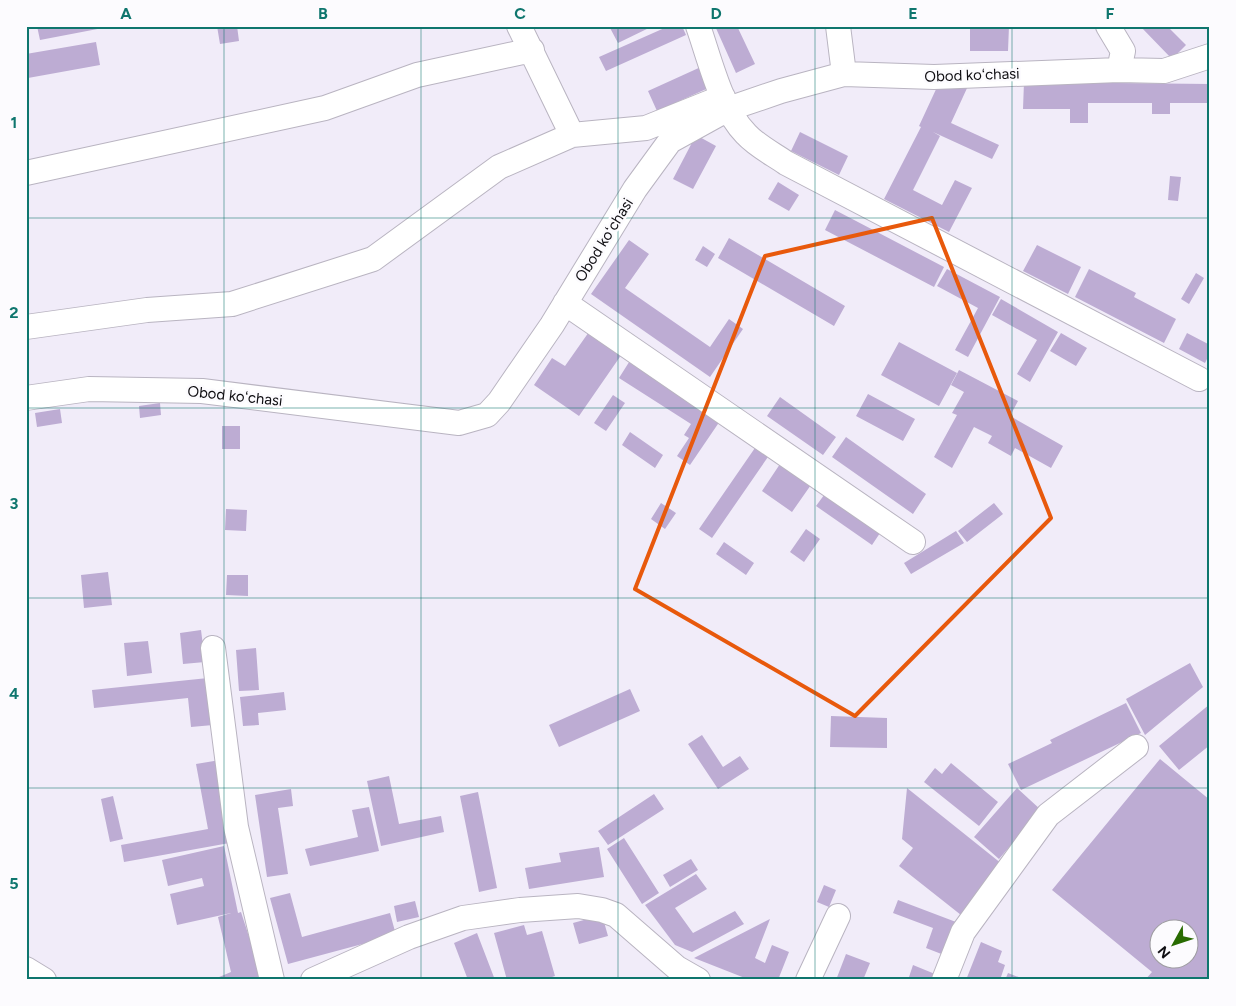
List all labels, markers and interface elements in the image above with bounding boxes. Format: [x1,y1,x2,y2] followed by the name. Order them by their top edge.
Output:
[120,4,132,23] text: A
[318,4,328,23] text: B
[514,4,526,23] text: C
[710,4,722,23] text: D
[908,4,918,23] text: E
[1106,4,1115,23] text: F
[924,64,1020,86] street label: Obod koʻchasi
[11,113,17,132] text: 1
[571,195,637,285] street label: Obod koʻchasi
[9,303,19,322] text: 2
[187,382,283,410] street label: Obod koʻchasi
[10,494,19,513] text: 3
[9,684,19,703] text: 4
[9,874,19,893] text: 5
[1148,918,1198,968] north arrow
[1154,942,1174,962] text: N

